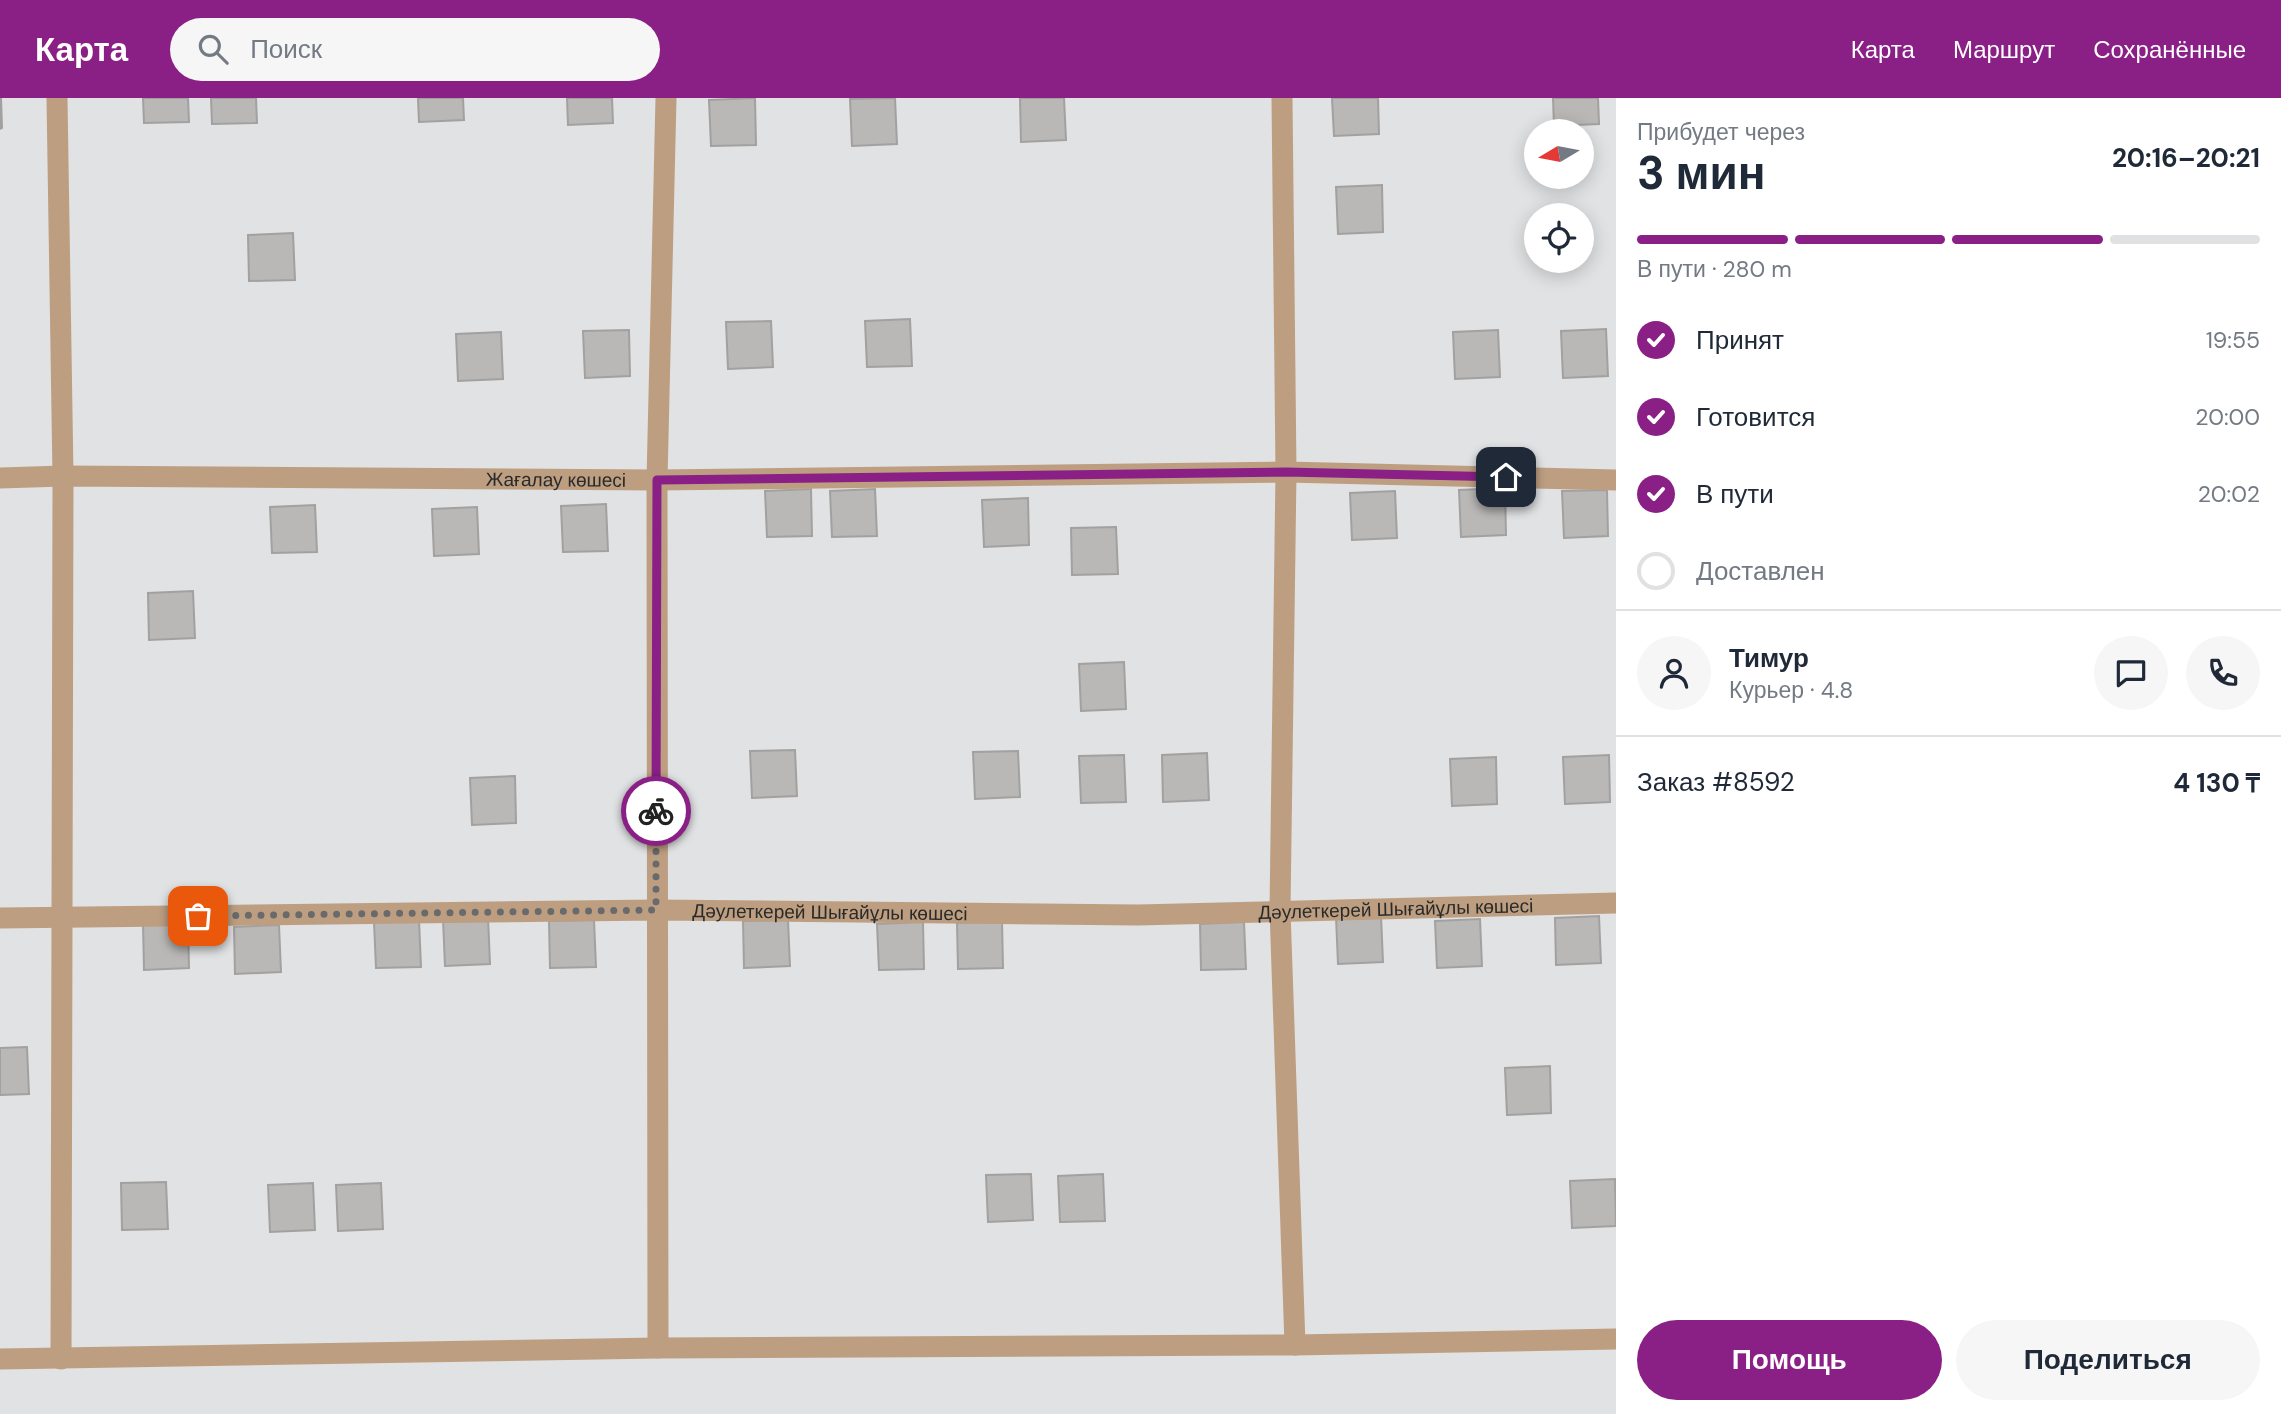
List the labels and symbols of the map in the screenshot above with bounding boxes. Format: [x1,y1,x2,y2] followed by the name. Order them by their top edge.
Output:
[1524,119,1594,189] north arrow
[1476,447,1536,507] pin
[486,466,626,492] street label: Жағалау көшесі
[621,776,691,846] courier
[168,886,228,946] pin
[1258,893,1534,924] street label: Дәулеткерей Шығайұлы көшесі
[692,898,968,926] street label: Дәулеткерей Шығайұлы көшесі

